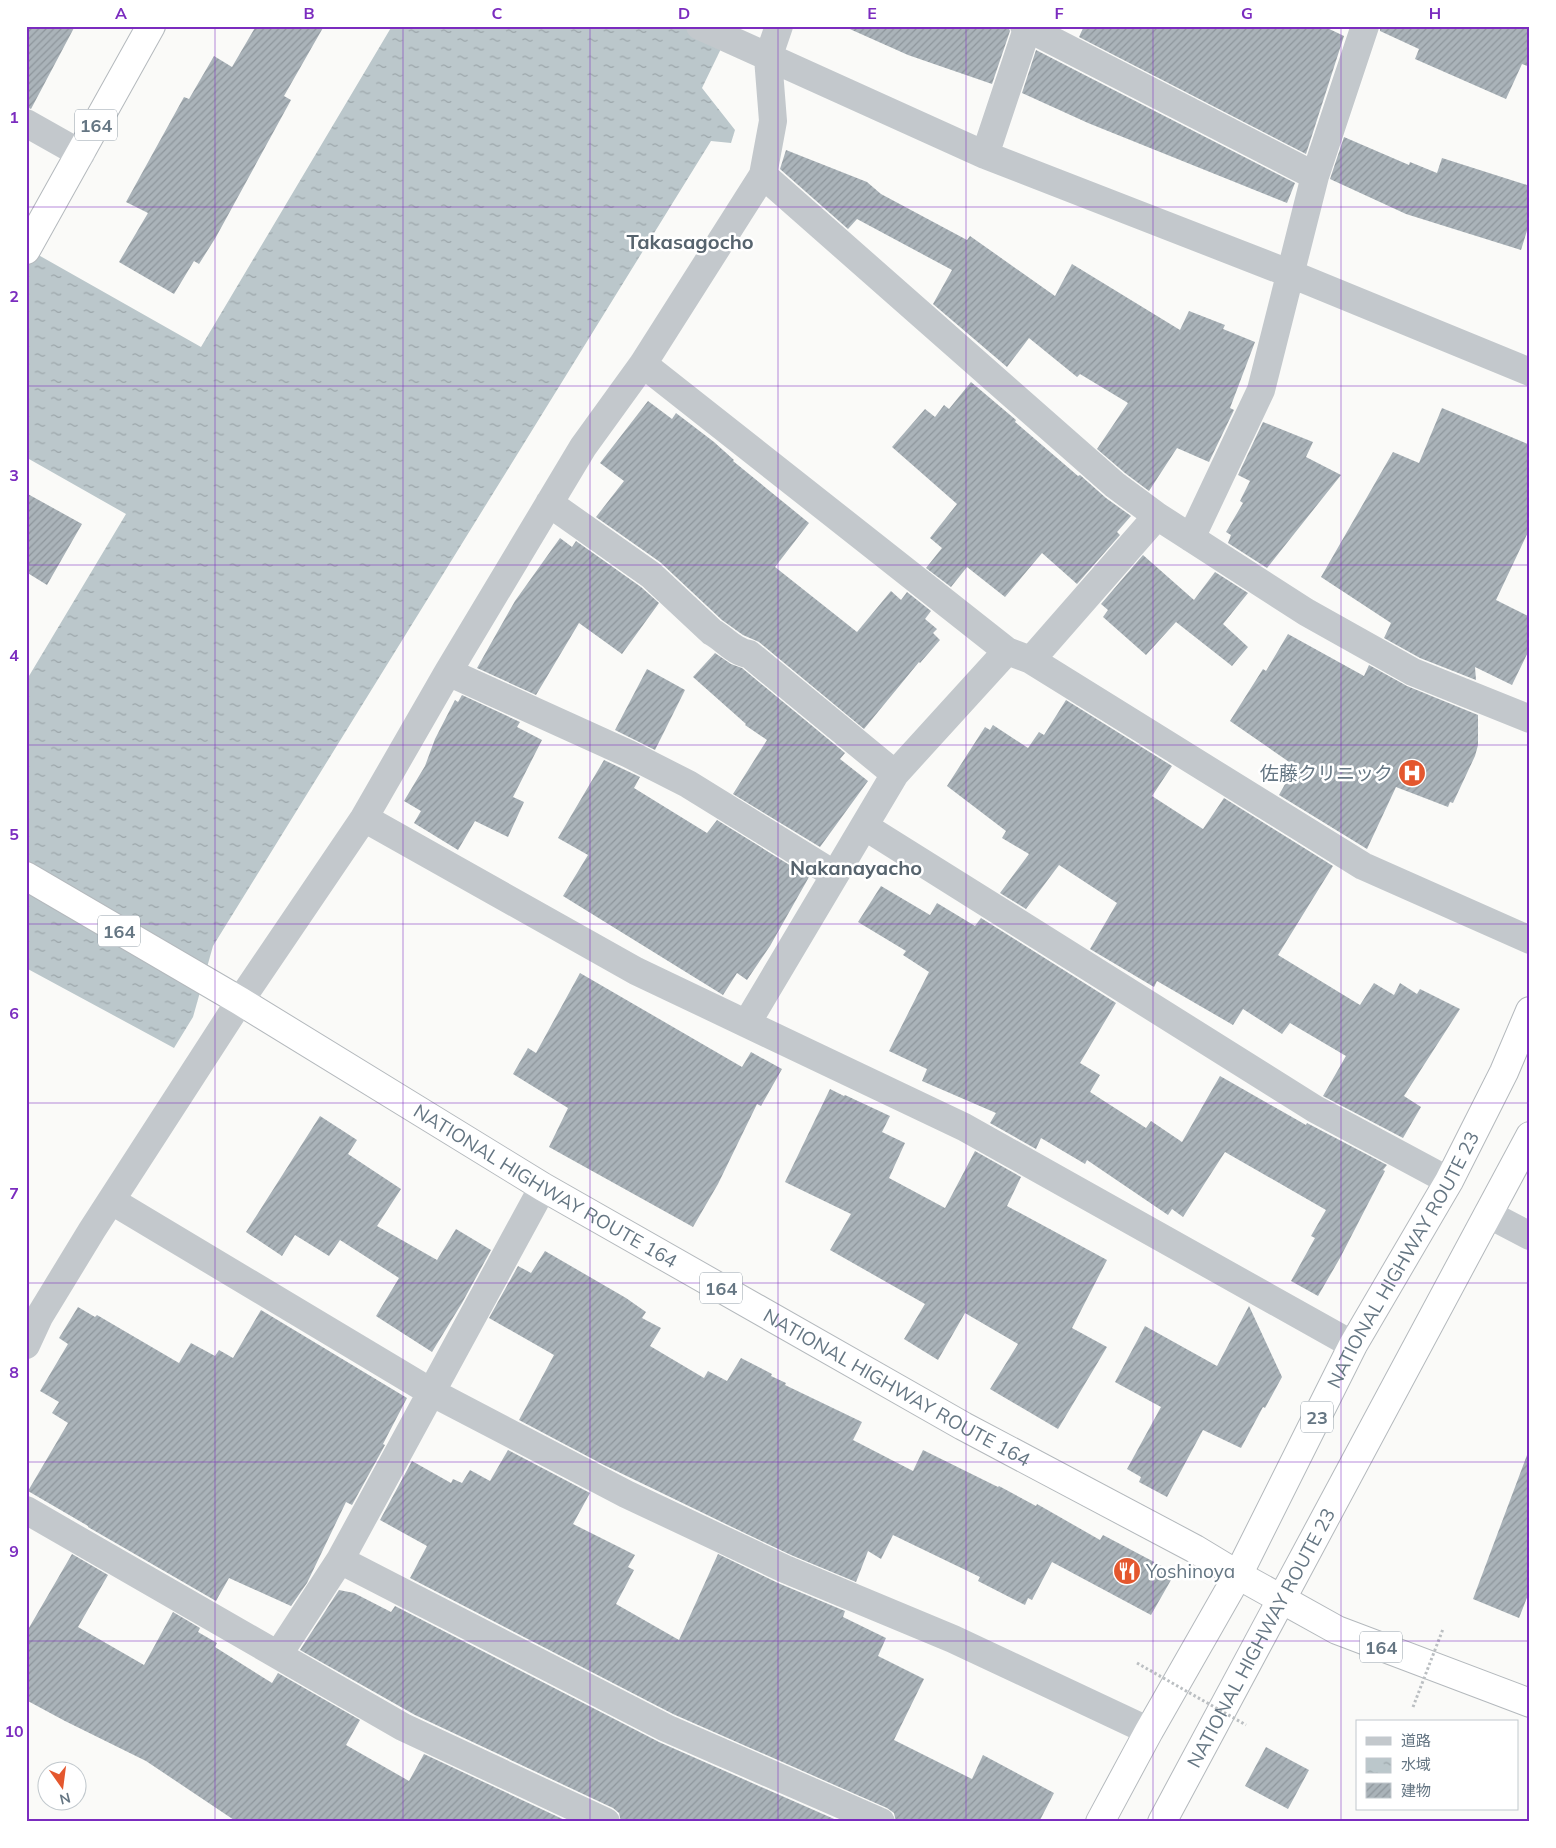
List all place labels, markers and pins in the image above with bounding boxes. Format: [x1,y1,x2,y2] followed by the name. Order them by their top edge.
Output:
[1397,758,1427,788] hospital icon: 佐藤クリニック
[1260,761,1393,785] place label: 佐藤クリニック
[1112,1556,1142,1586] restaurant icon: Yoshinoya
[1145,1559,1235,1583] place label: Yoshinoya

